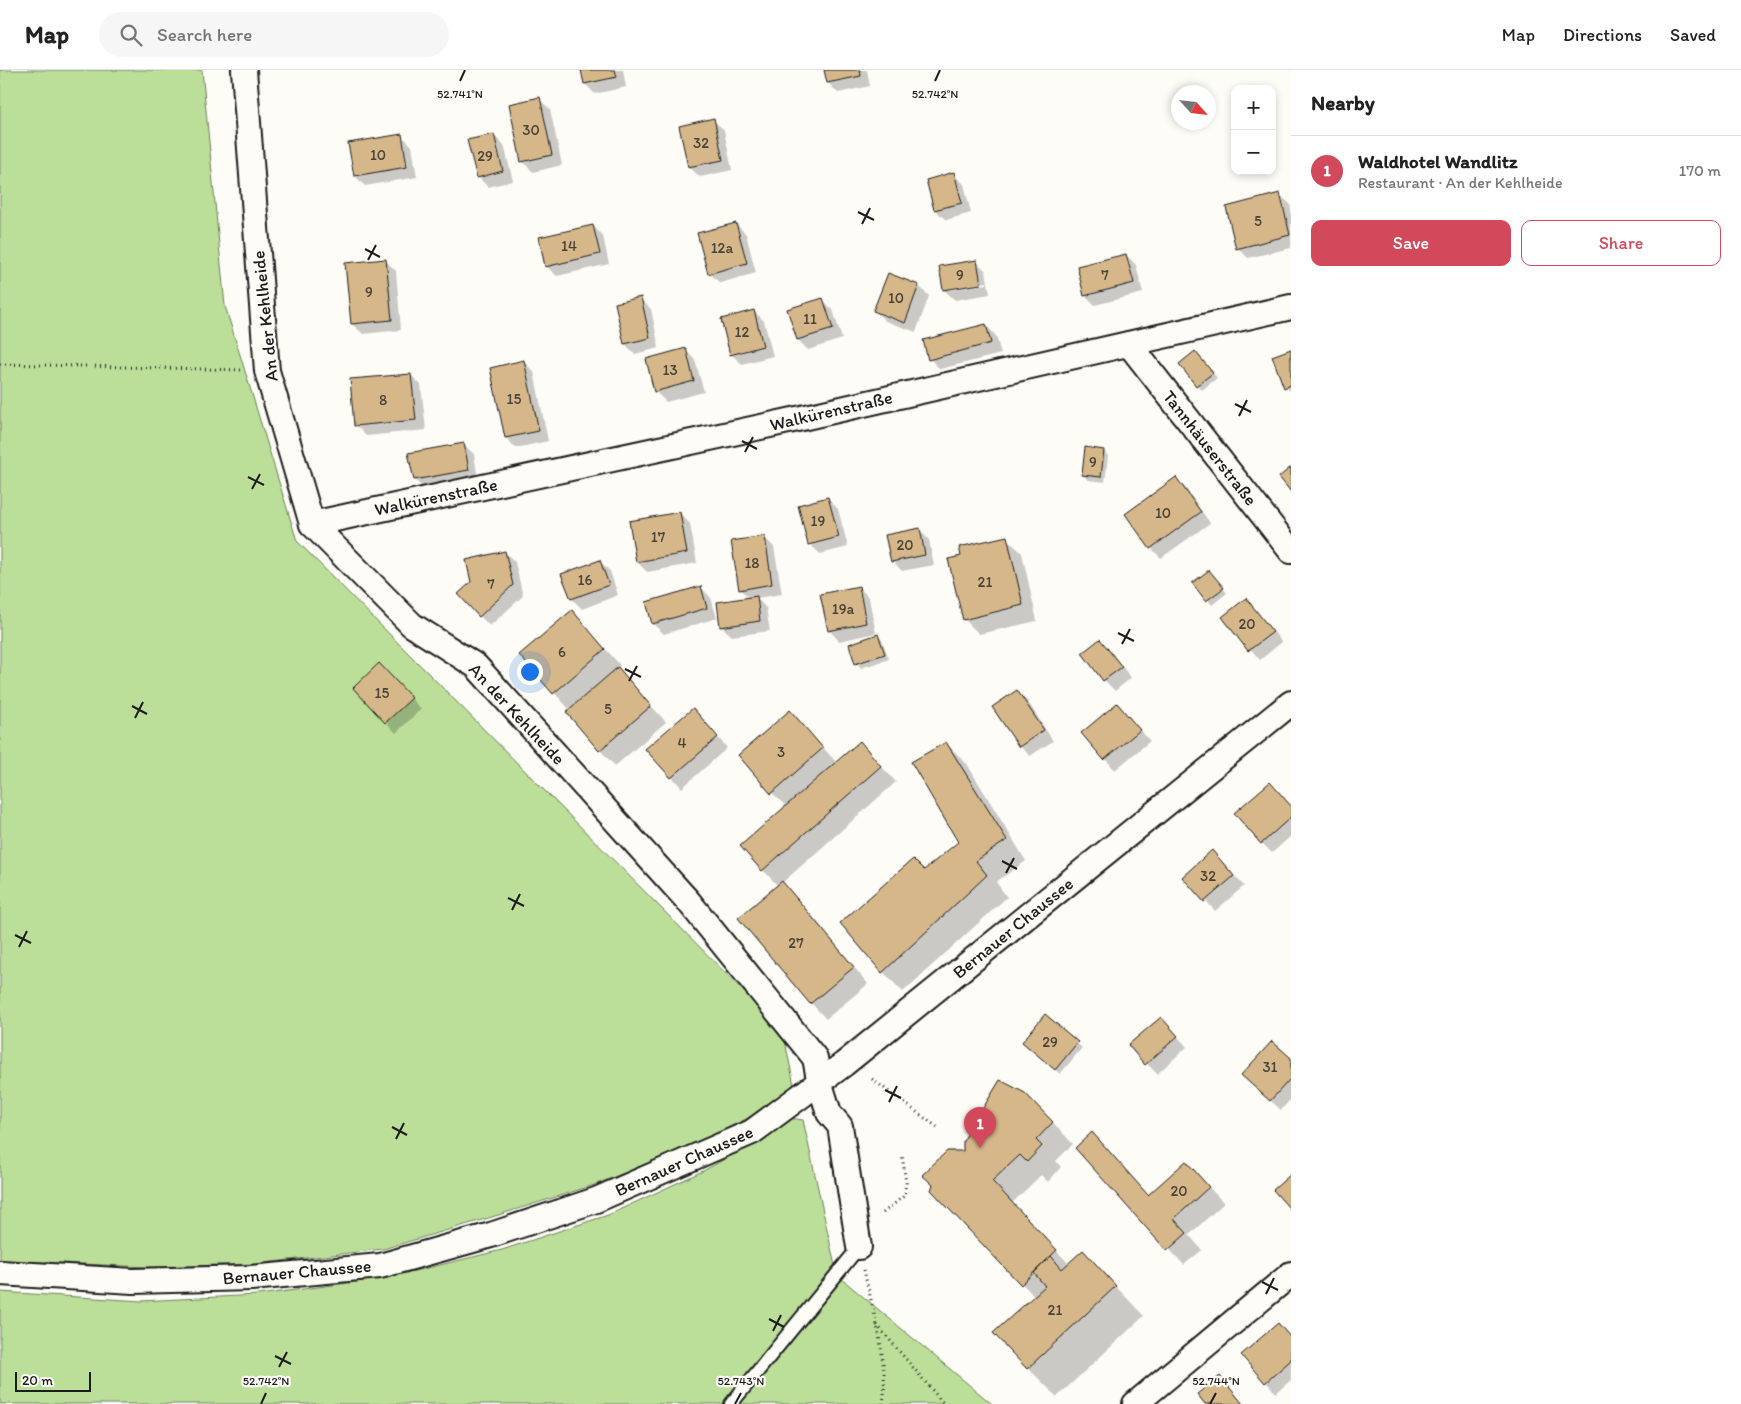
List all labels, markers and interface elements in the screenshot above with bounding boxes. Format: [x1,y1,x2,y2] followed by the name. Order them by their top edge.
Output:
[99,12,449,57] search box
[25,20,69,49] text: Map
[117,21,145,49] icon: search
[157,23,252,46] text: Search here
[1502,24,1535,46] text: Map
[1563,24,1642,46] text: Directions
[1670,24,1716,46] text: Saved
[1171,85,1216,130] north arrow
[1231,85,1276,175] map controls
[1231,85,1276,130] button: +
[437,87,483,101] text: 52.741°N
[912,87,958,101] text: 52.742°N
[1311,90,1375,115] text: Nearby
[522,121,540,139] house number: 30
[1231,130,1276,175] button: −
[693,134,709,152] house number: 32
[370,146,386,164] house number: 10
[477,147,493,165] house number: 29
[1358,150,1518,173] text: Waldhotel Wandlitz
[1323,161,1331,180] text: 1
[1679,161,1721,180] text: 170 m
[1358,173,1563,192] text: Restaurant · An der Kehlheide
[1254,212,1262,230] house number: 5
[1311,220,1511,266] button: Save
[1521,220,1721,266] button: Share
[561,237,577,255] house number: 14
[711,239,734,257] house number: 12a
[247,250,283,382] street label: An der Kehlheide
[956,266,964,284] house number: 9
[1101,266,1109,284] house number: 7
[365,283,373,301] house number: 9
[888,289,904,307] house number: 10
[803,310,817,328] house number: 11
[735,323,750,341] house number: 12
[662,361,678,379] house number: 13
[768,386,894,436] street label: Walkürenstraße
[1158,386,1262,510] street label: Tannhäuserstraße
[507,390,522,408] house number: 15
[379,391,387,409] house number: 8
[1089,453,1097,471] house number: 9
[373,473,499,521] street label: Walkürenstraße
[1155,504,1171,522] house number: 10
[811,512,826,530] house number: 19
[651,528,666,546] house number: 17
[896,536,914,554] house number: 20
[744,554,760,572] house number: 18
[578,571,593,589] house number: 16
[978,573,992,591] house number: 21
[487,575,495,593] house number: 7
[832,600,854,618] house number: 19a
[1238,615,1256,633] house number: 20
[558,643,566,661] house number: 6
[464,658,570,770] street label: An der Kehlheide
[517,659,543,685] your location
[375,684,390,702] house number: 15
[604,700,612,718] house number: 5
[677,734,687,752] house number: 4
[777,743,785,761] house number: 3
[1200,867,1216,885] house number: 32
[948,873,1078,983] street label: Bernauer Chaussee
[788,934,804,952] house number: 27
[1042,1033,1058,1051] house number: 29
[1262,1058,1278,1076] house number: 31
[964,1107,996,1148] pin: 1
[611,1121,757,1201] street label: Bernauer Chaussee
[1170,1182,1188,1200] house number: 20
[222,1255,372,1289] street label: Bernauer Chaussee
[1048,1301,1062,1319] house number: 21
[15,1369,91,1392] scale bar
[22,1372,53,1389] text: 20 m
[243,1374,289,1388] text: 52.742°N
[718,1374,764,1388] text: 52.743°N
[1192,1374,1240,1388] text: 52.744°N

